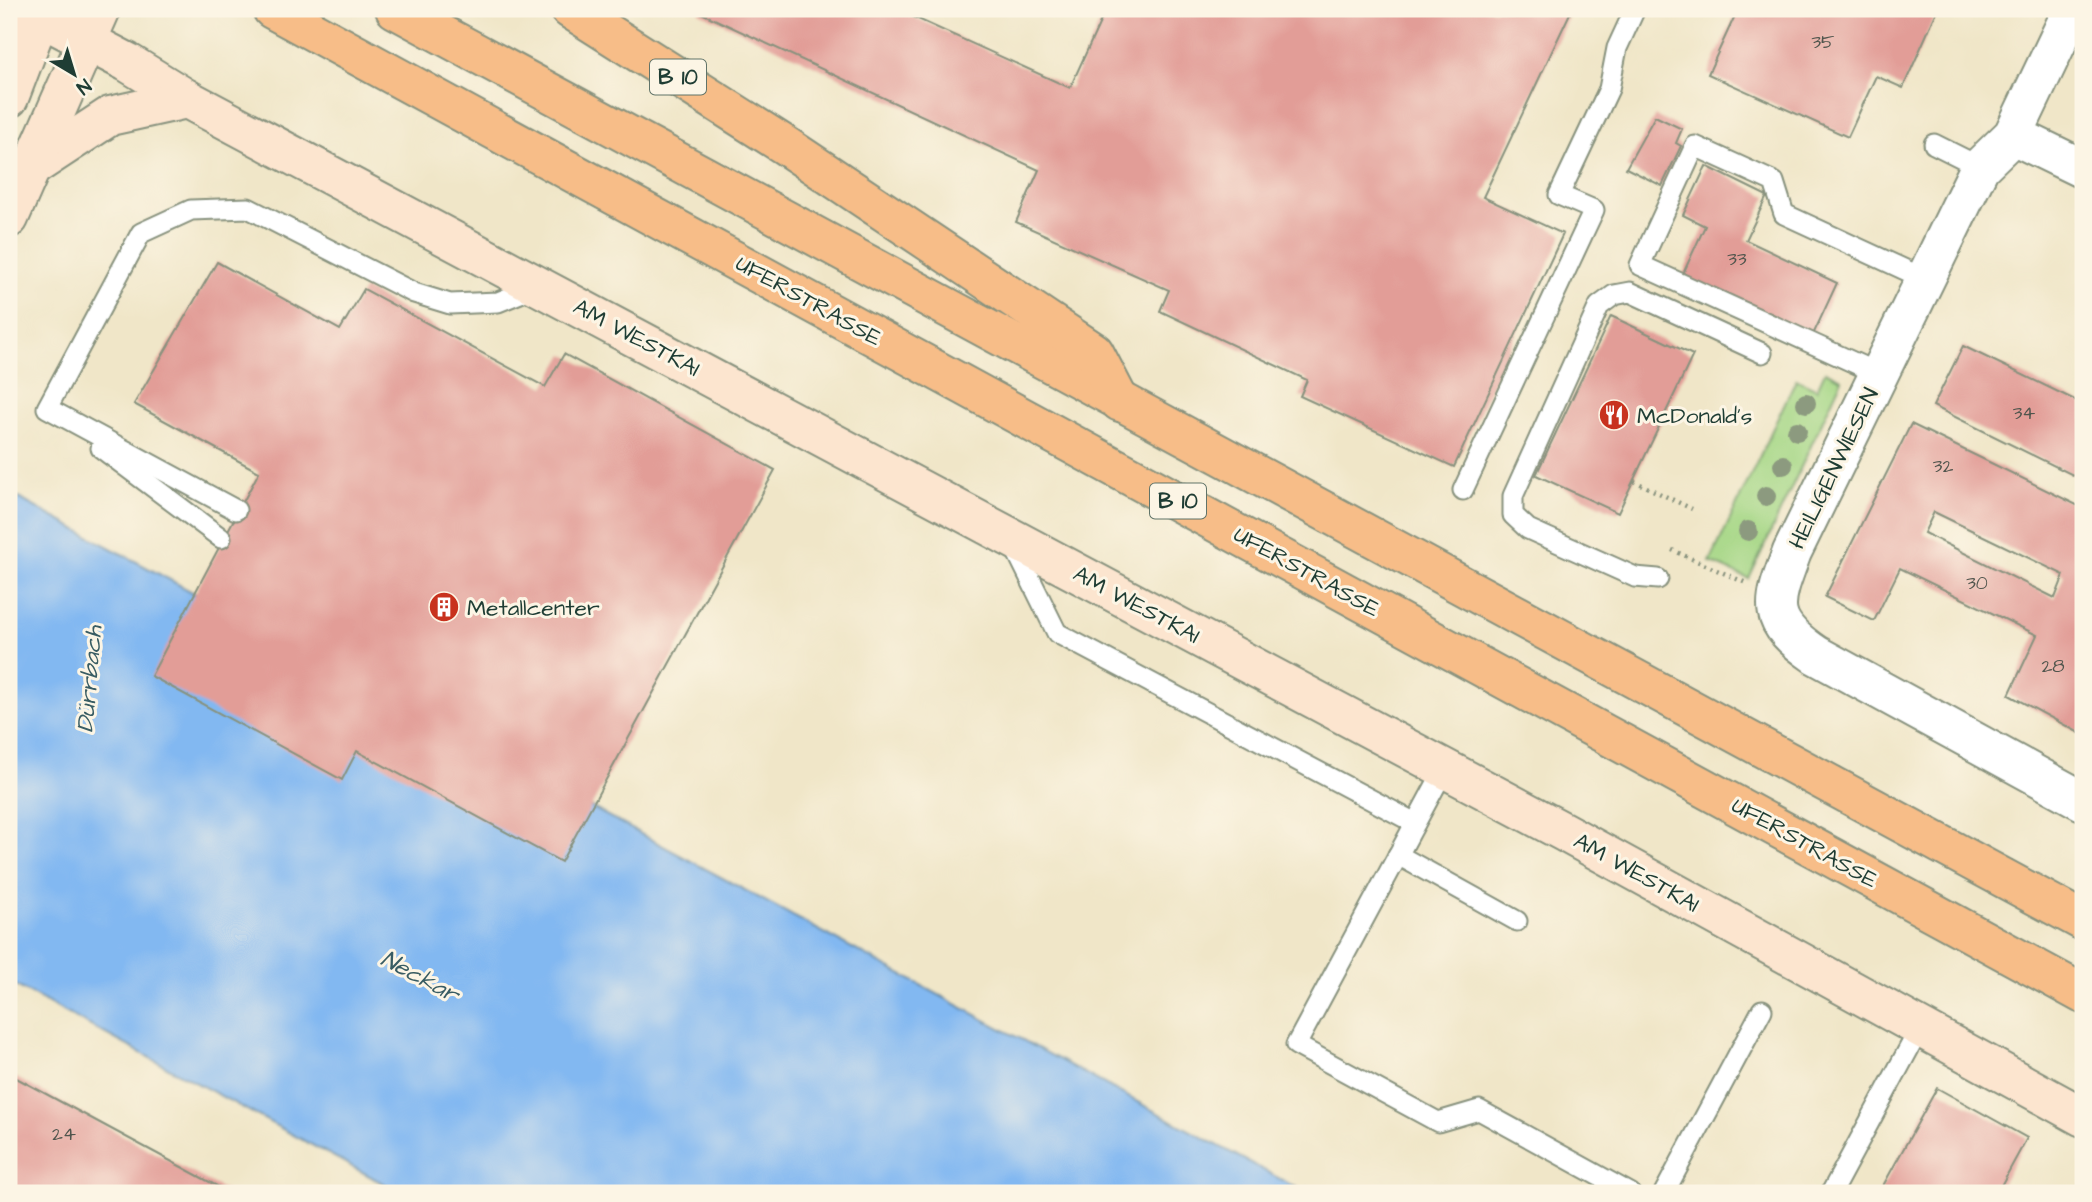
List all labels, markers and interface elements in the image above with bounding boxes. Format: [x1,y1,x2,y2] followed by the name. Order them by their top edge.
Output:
[1811,29,1835,56] house number: 35
[38,38,108,108] north arrow
[650,60,706,94] road number: B 10
[70,72,97,101] text: N
[1727,246,1747,273] house number: 33
[730,248,888,354] street label: UFERSTRASSE
[567,291,706,385] street label: AM WESTKAI
[1781,382,1887,555] street label: HEILIGENWIESEN
[1597,398,1631,432] restaurant icon: McDonald's
[1637,400,1752,432] place label: McDonald's
[2013,400,2035,427] house number: 34
[1933,453,1953,480] house number: 32
[1150,484,1206,518] road number: B 10
[1228,519,1386,625] street label: UFERSTRASSE
[1067,558,1206,652] street label: AM WESTKAI
[1966,570,1988,597] house number: 30
[427,590,461,624] building icon: Metallcenter
[467,592,600,624] place label: Metallcenter
[68,623,112,734] water label: Dürrbach
[2041,653,2065,680] house number: 28
[1726,790,1884,896] street label: UFERSTRASSE
[1568,825,1705,921] street label: AM WESTKAI
[375,942,467,1013] water label: Neckar
[52,1121,76,1148] house number: 24

